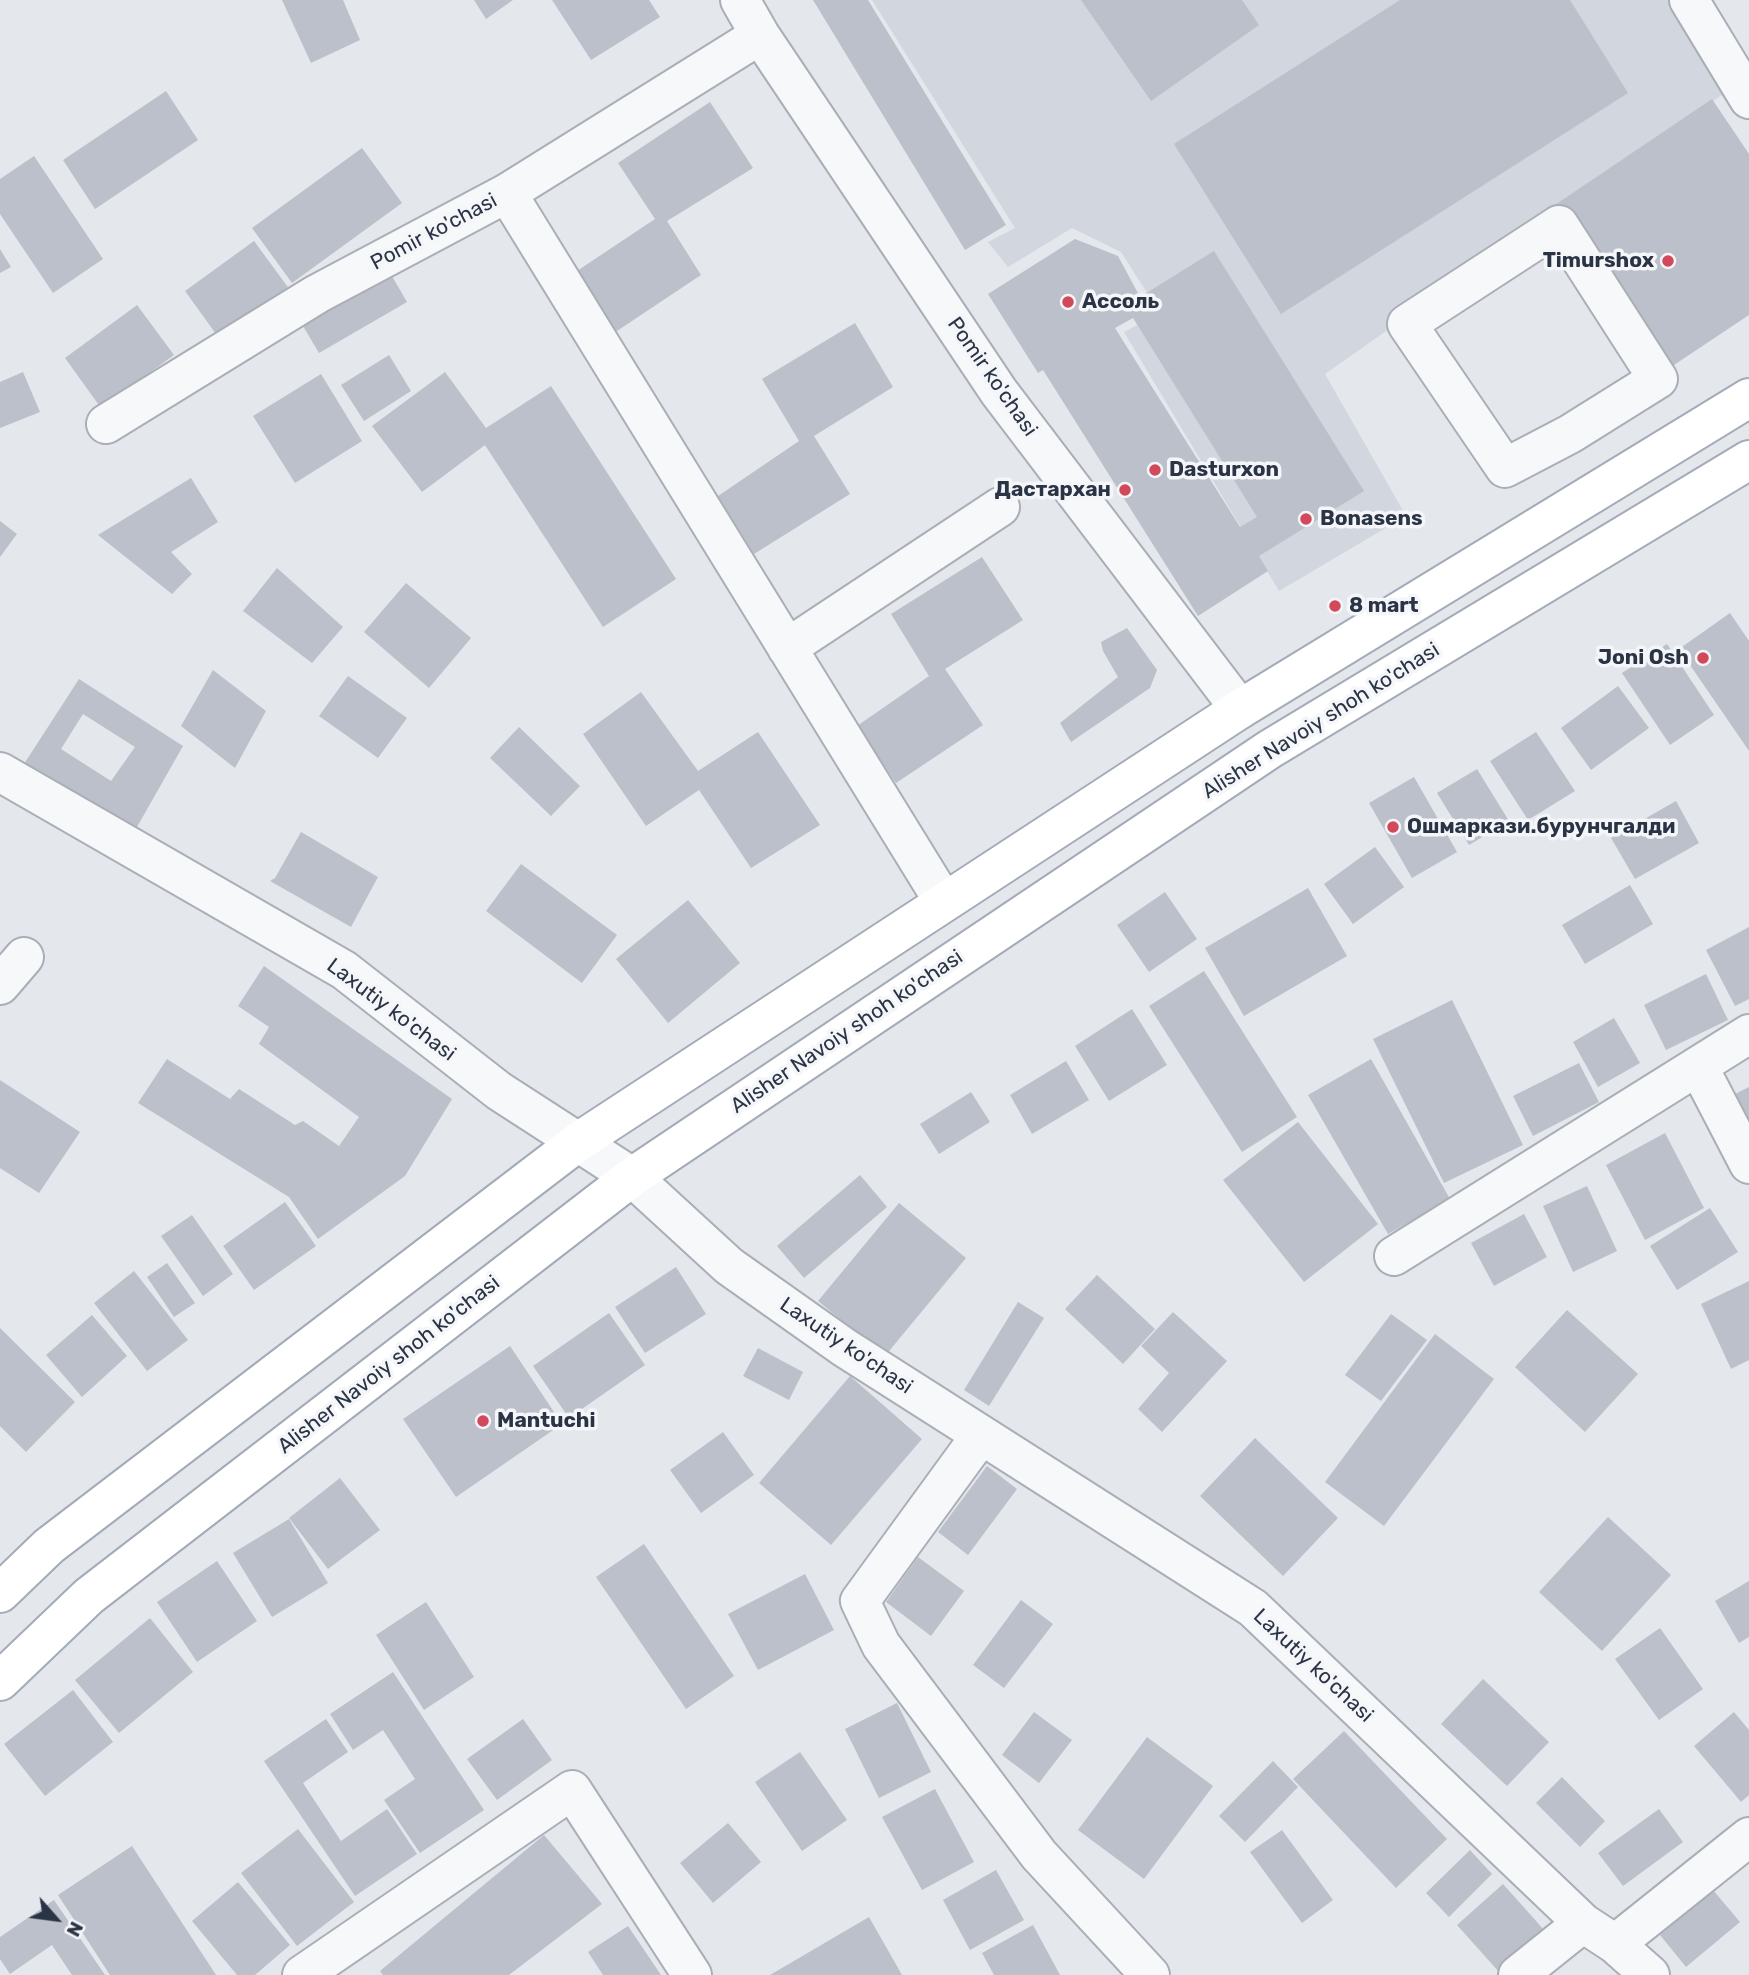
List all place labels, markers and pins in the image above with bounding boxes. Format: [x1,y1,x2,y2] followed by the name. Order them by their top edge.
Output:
[1543,248,1654,274] place label: Timurshox
[1660,253,1676,269] marker: Timurshox
[1082,289,1159,315] place label: Ассоль
[1060,294,1076,310] marker: Ассоль
[1169,457,1279,483] place label: Dasturxon
[1147,462,1163,478] marker: Dasturxon
[995,477,1111,503] place label: Дастархан
[1117,482,1133,498] marker: Дастархан
[1320,506,1423,532] place label: Bonasens
[1298,511,1314,527] marker: Bonasens
[1349,593,1419,619] place label: 8 mart
[1327,598,1343,614] marker: 8 mart
[1598,645,1689,671] place label: Joni Osh
[1695,650,1711,666] marker: Joni Osh
[1407,814,1675,840] place label: Ошмаркази.бурунчгалди
[1385,819,1401,835] marker: Ошмаркази.бурунчгалди
[497,1408,595,1434] place label: Mantuchi
[475,1413,491,1429] marker: Mantuchi

